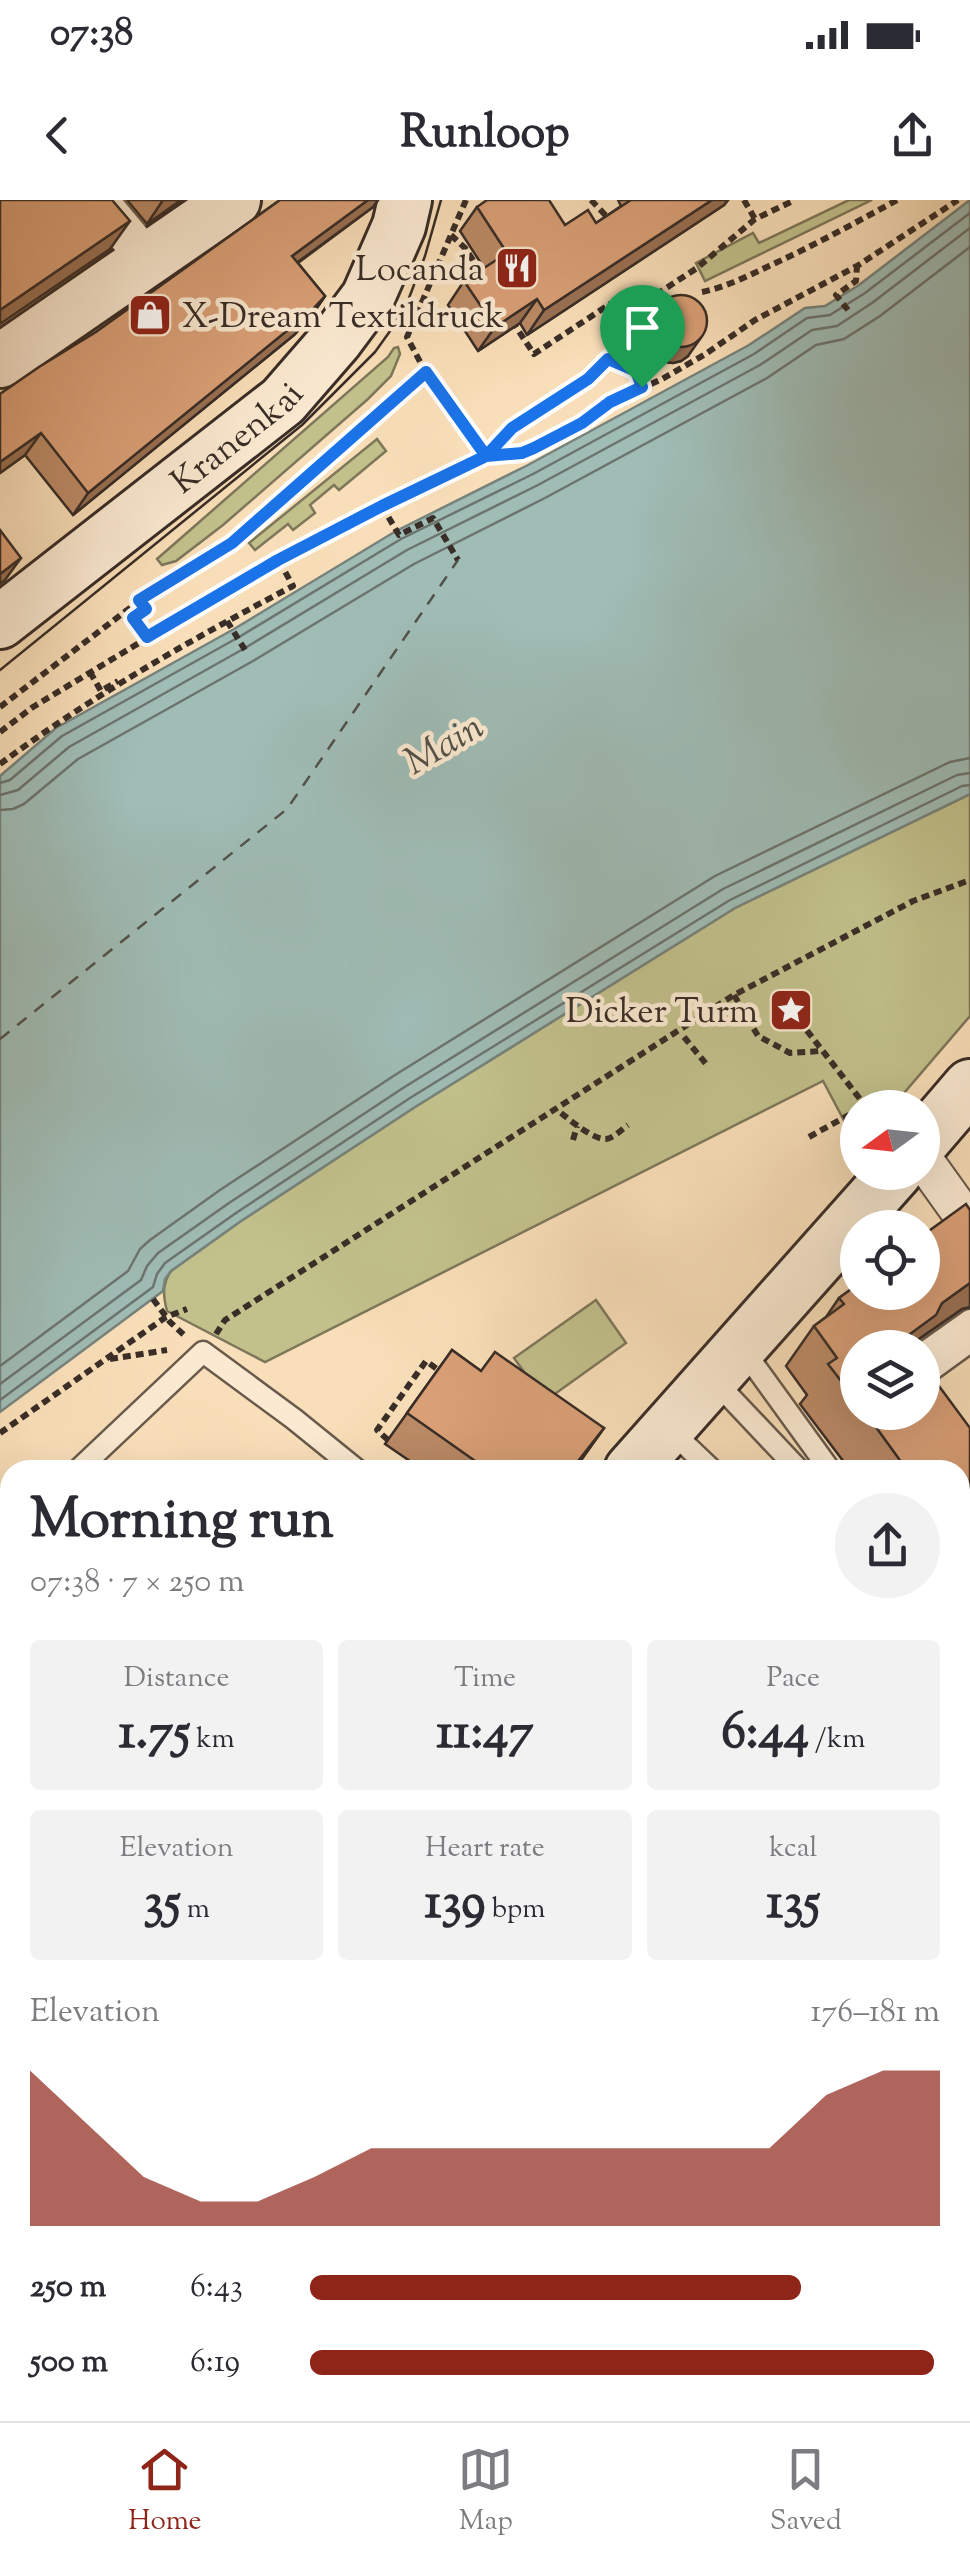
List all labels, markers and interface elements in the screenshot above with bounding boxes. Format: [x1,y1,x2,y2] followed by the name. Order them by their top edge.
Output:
[50,8,133,62] text: 07:38
[400,103,570,168] text: Runloop
[30,108,85,163] icon: back
[885,108,940,163] icon: share
[494,245,540,291] restaurant icon: Locanda
[356,246,484,297] place label: Locanda
[600,285,685,388] pin
[127,292,173,338] shop icon: X-Dream Textildruck
[182,293,504,344] place label: X-Dream Textildruck
[615,300,670,355] icon: arrive
[161,372,317,508] street label: Kranenkai
[395,702,495,791] water label: Main
[768,987,814,1033] place icon: Dicker Turm
[566,988,758,1039] place label: Dicker Turm
[840,1090,940,1190] north arrow
[840,1090,940,1430] map controls
[840,1210,940,1310] button: locate
[840,1330,940,1430] button: layers
[30,1483,334,1562] text: Morning run
[835,1493,940,1598] button: share
[30,1560,245,1606] text: 07:38 · 7 × 250 m
[124,1659,229,1699] text: Distance
[454,1659,516,1699] text: Time
[767,1659,820,1699] text: Pace
[119,1699,190,1771] text: 1.75
[436,1699,534,1771] text: 11:47
[721,1699,809,1771] text: 6:44
[190,1720,235,1760] text: km
[809,1720,866,1760] text: /km
[120,1829,233,1869] text: Elevation
[425,1829,545,1869] text: Heart rate
[769,1829,817,1869] text: kcal
[143,1869,181,1941] text: 35
[425,1869,486,1941] text: 139
[766,1869,820,1941] text: 135
[181,1890,210,1930] text: m
[486,1890,545,1930] text: bpm
[30,1990,160,2036] text: Elevation
[810,1990,940,2036] text: 176–181 m
[30,2265,106,2311] text: 250 m
[190,2265,243,2311] text: 6:43
[30,2340,108,2386] text: 500 m
[190,2340,240,2386] text: 6:19
[128,2442,202,2542] tab: Home
[458,2442,513,2542] tab: Map
[770,2442,842,2542] tab: Saved

